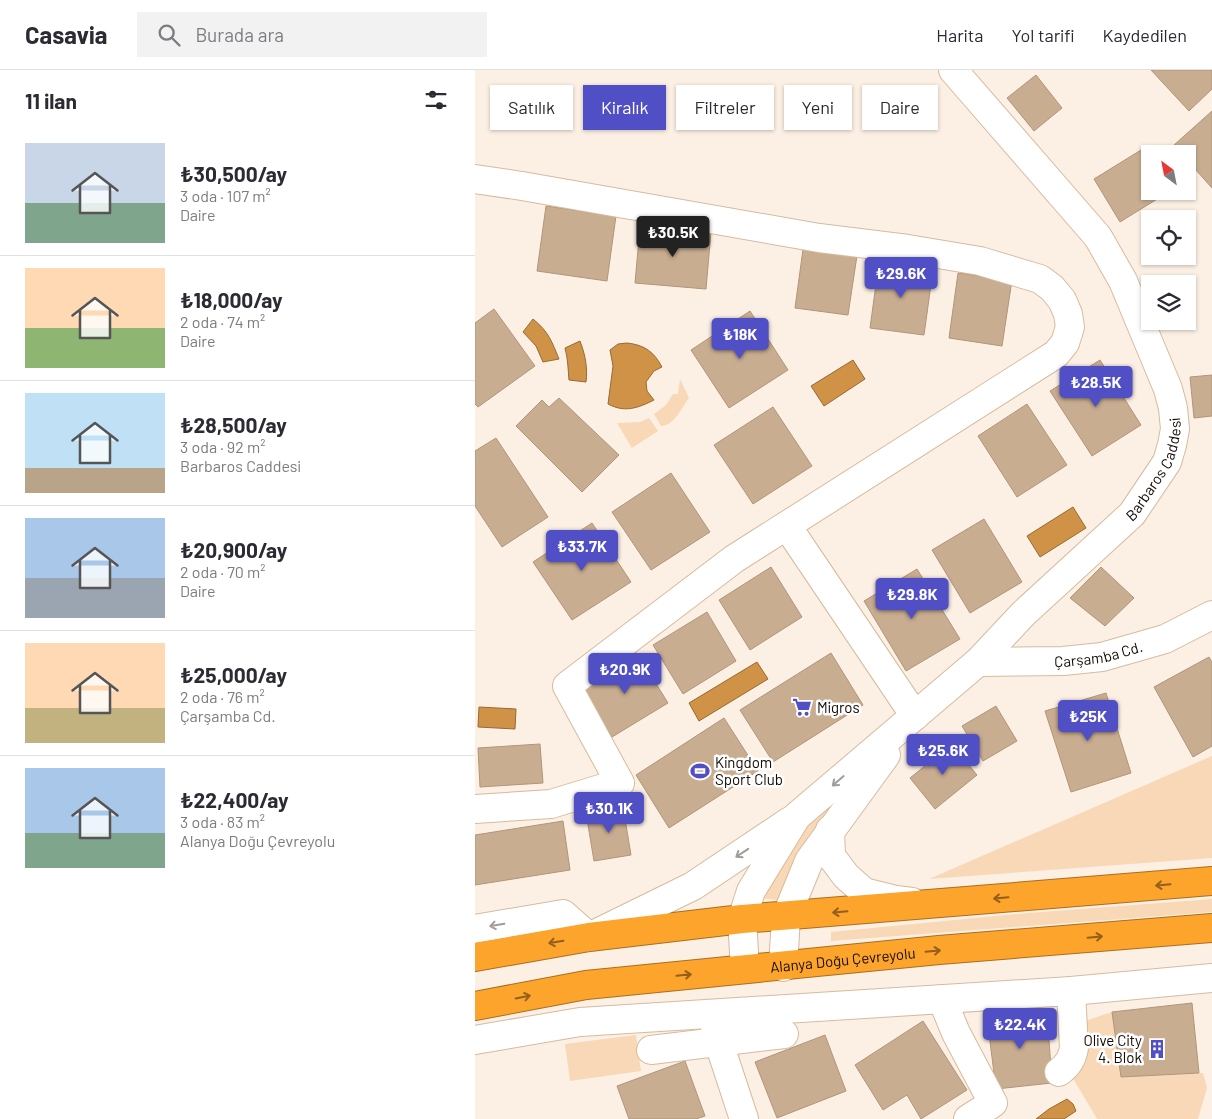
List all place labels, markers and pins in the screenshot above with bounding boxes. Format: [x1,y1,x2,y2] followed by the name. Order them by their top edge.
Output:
[632,216,714,258] pin: ₺30.5K
[860,256,942,299] pin: ₺29.6K
[710,318,770,360] pin: ₺18K
[1055,366,1137,408] pin: ₺28.5K
[541,530,623,572] pin: ₺33.7K
[871,578,953,620] pin: ₺29.8K
[584,652,666,695] pin: ₺20.9K
[791,696,813,718] supermarket icon: Migros
[817,698,860,716] place label: Migros
[1058,700,1118,742] pin: ₺25K
[902,734,984,776] pin: ₺25.6K
[715,753,783,788] place label: Kingdom Sport Club
[689,760,711,782] sports icon: Kingdom Sport Club
[568,792,650,834] pin: ₺30.1K
[979,1008,1061,1050] pin: ₺22.4K
[1084,1031,1142,1066] place label: Olive City 4. Blok
[1146,1038,1168,1060] building icon: Olive City 4. Blok

